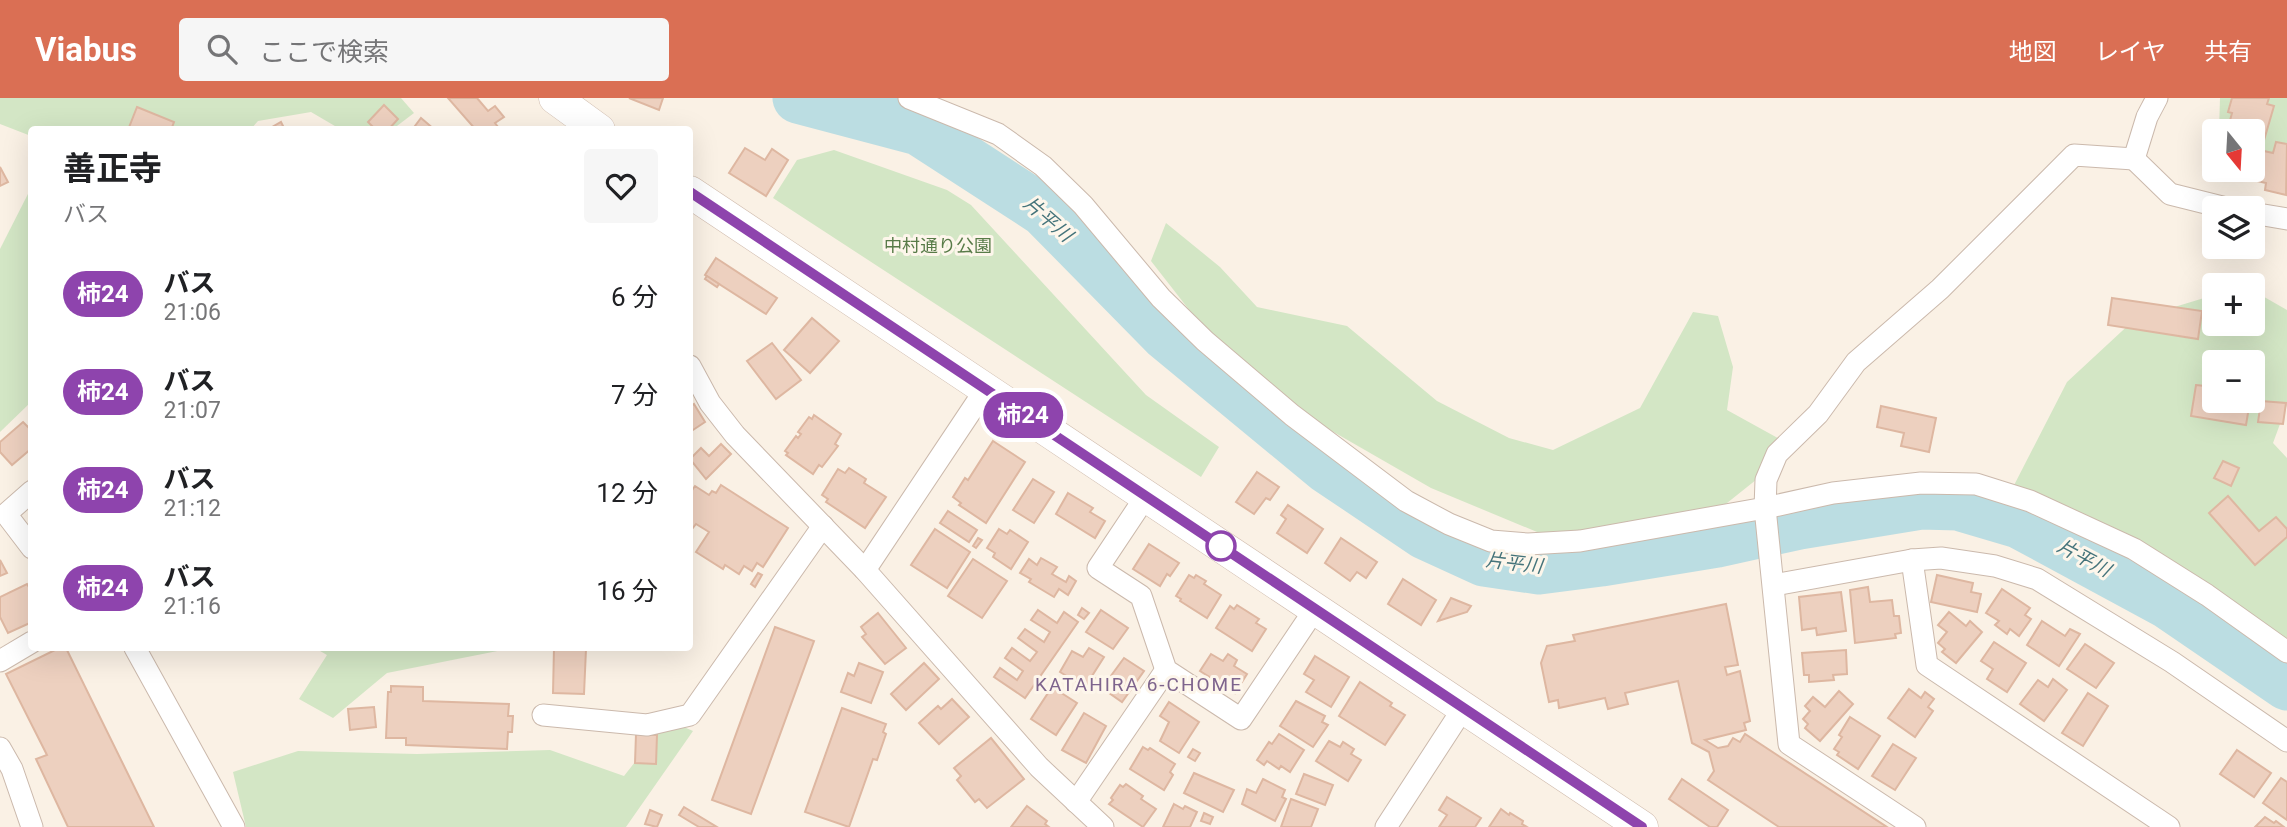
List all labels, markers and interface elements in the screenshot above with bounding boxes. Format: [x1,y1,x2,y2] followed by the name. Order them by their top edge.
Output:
[179,18,669,81] search box
[35,30,137,69] text: Viabus
[203,30,241,68] icon: search
[259,37,389,67] text: ここで検索
[2009,38,2057,66] text: 地図
[2095,38,2166,66] text: レイヤ
[2204,38,2252,66] text: 共有
[2202,119,2264,182] north arrow
[2202,119,2265,413] map controls
[63,149,162,188] text: 善正寺
[584,149,658,223] button: heart
[1019,192,1079,248] water label: 片平川
[2202,196,2265,259] button: layers
[63,201,109,228] text: バス
[884,235,992,256] park label: 中村通り公園
[164,268,216,298] text: バス
[2202,273,2265,336] button: +
[77,280,129,308] text: 柿24
[611,282,658,312] text: 6 分
[164,299,221,326] text: 21:06
[2202,350,2265,413] button: −
[164,366,216,396] text: バス
[77,378,129,406] text: 柿24
[611,380,658,410] text: 7 分
[983,392,1063,438] line badge: 柿24
[164,397,221,424] text: 21:07
[997,401,1049,429] text: 柿24
[164,464,216,494] text: バス
[77,476,129,504] text: 柿24
[596,478,658,508] text: 12 分
[164,495,221,522] text: 21:12
[1206,531,1236,561] unlabelled marker
[2053,534,2116,582] water label: 片平川
[1484,548,1546,578] water label: 片平川
[164,562,216,592] text: バス
[77,574,129,602] text: 柿24
[596,576,658,606] text: 16 分
[164,593,221,620] text: 21:16
[1035,673,1243,696] district label: KATAHIRA 6-CHOME

